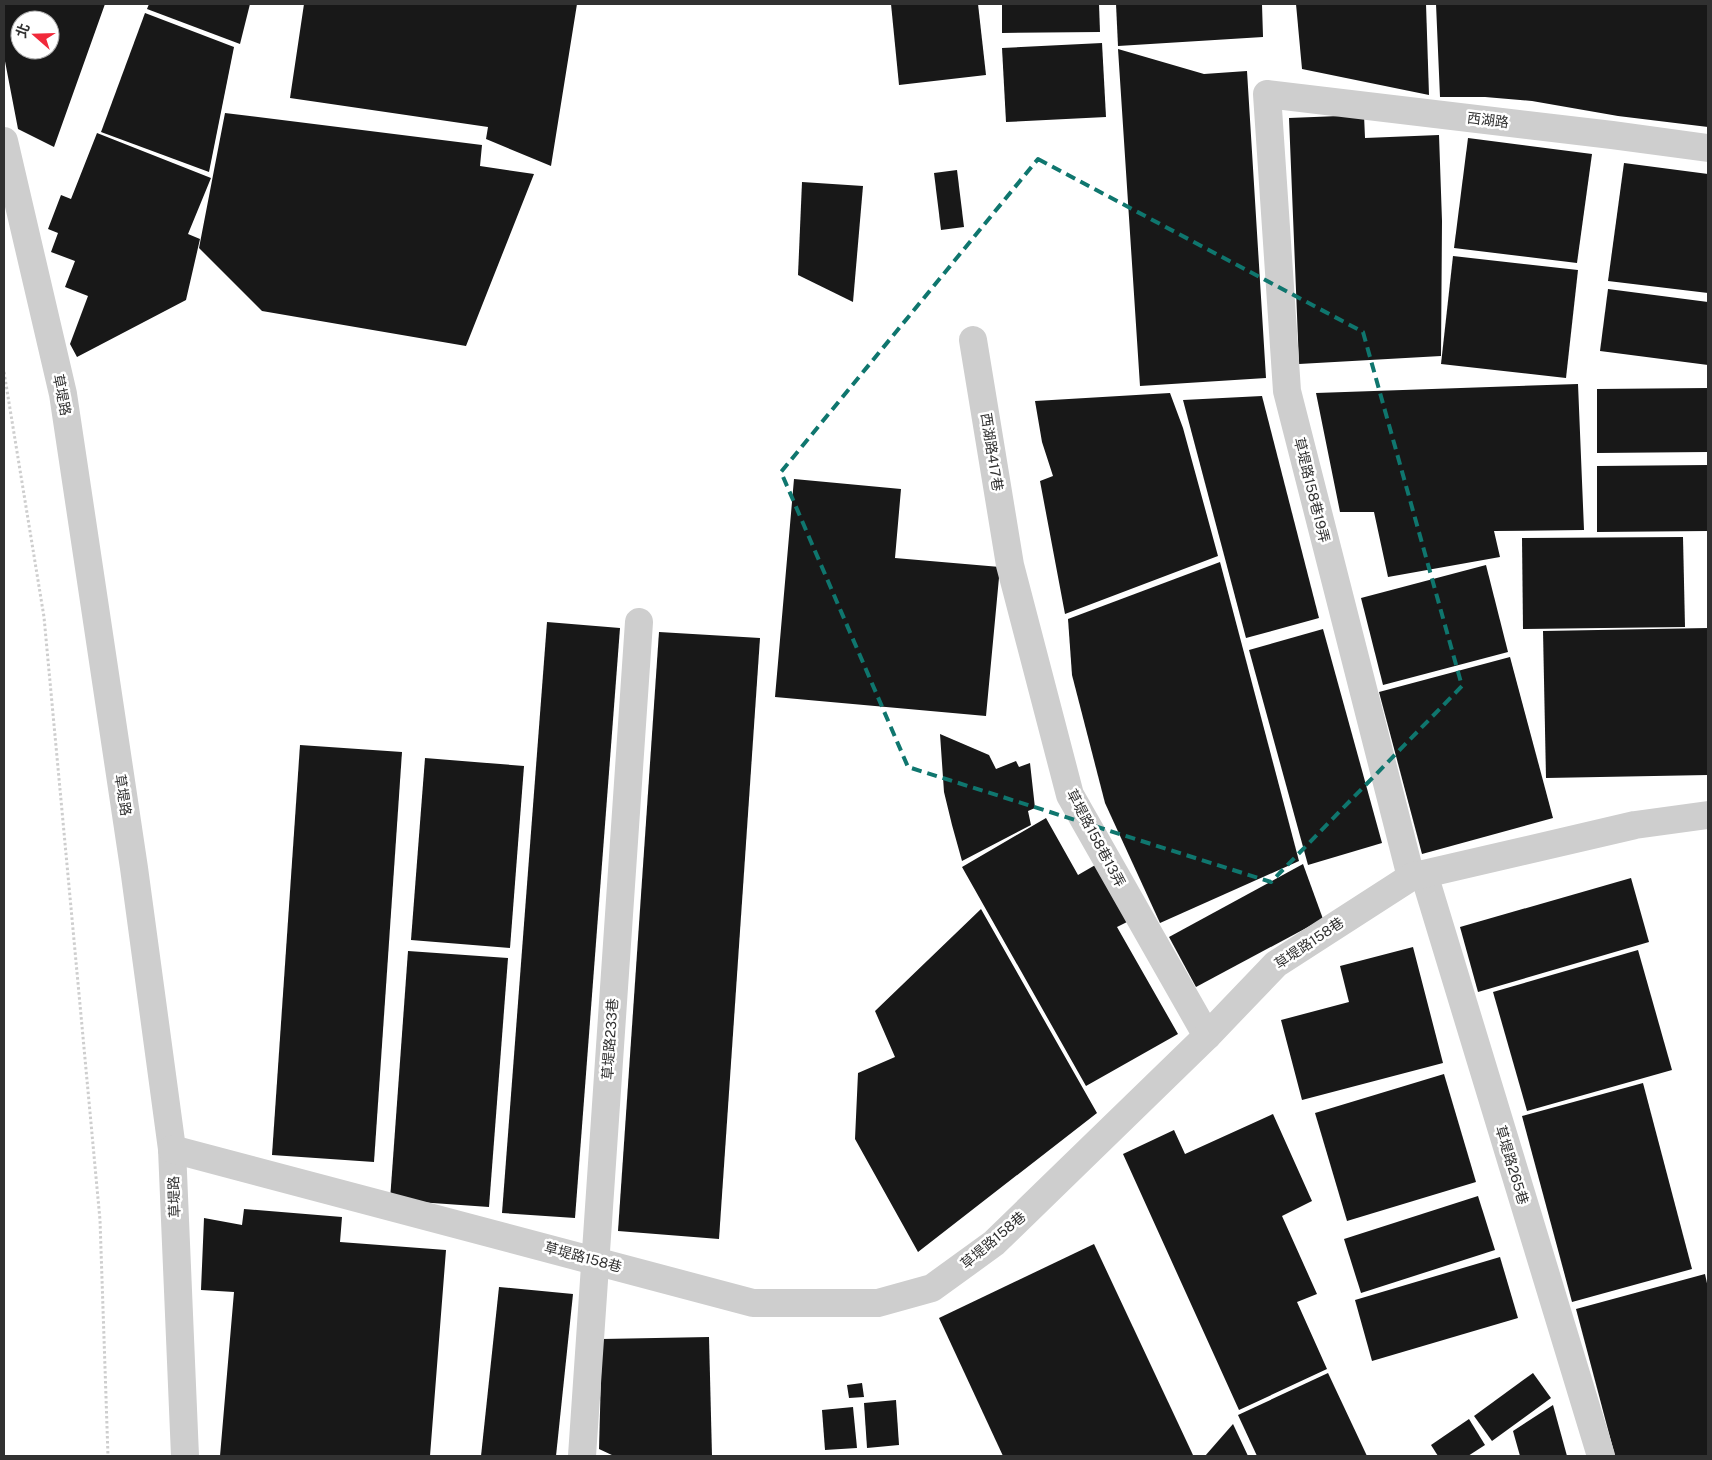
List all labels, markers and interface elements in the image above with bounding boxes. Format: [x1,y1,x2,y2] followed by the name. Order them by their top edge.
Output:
[10,10,60,60] north arrow
[13,21,33,40] text: 北
[1466,110,1510,130] street label: 西湖路
[50,373,74,417] street label: 草堤路
[978,412,1006,492] street label: 西湖路417巷
[1291,436,1333,544] street label: 草堤路158巷19弄
[112,773,134,817] street label: 草堤路
[1064,786,1128,890] street label: 草堤路158巷13弄
[1271,914,1347,972] street label: 草堤路158巷
[599,998,621,1080] street label: 草堤路233巷
[1492,1123,1532,1207] street label: 草堤路265巷
[165,1176,183,1218] street label: 草堤路
[957,1208,1029,1272] street label: 草堤路158巷
[542,1239,624,1275] street label: 草堤路158巷

